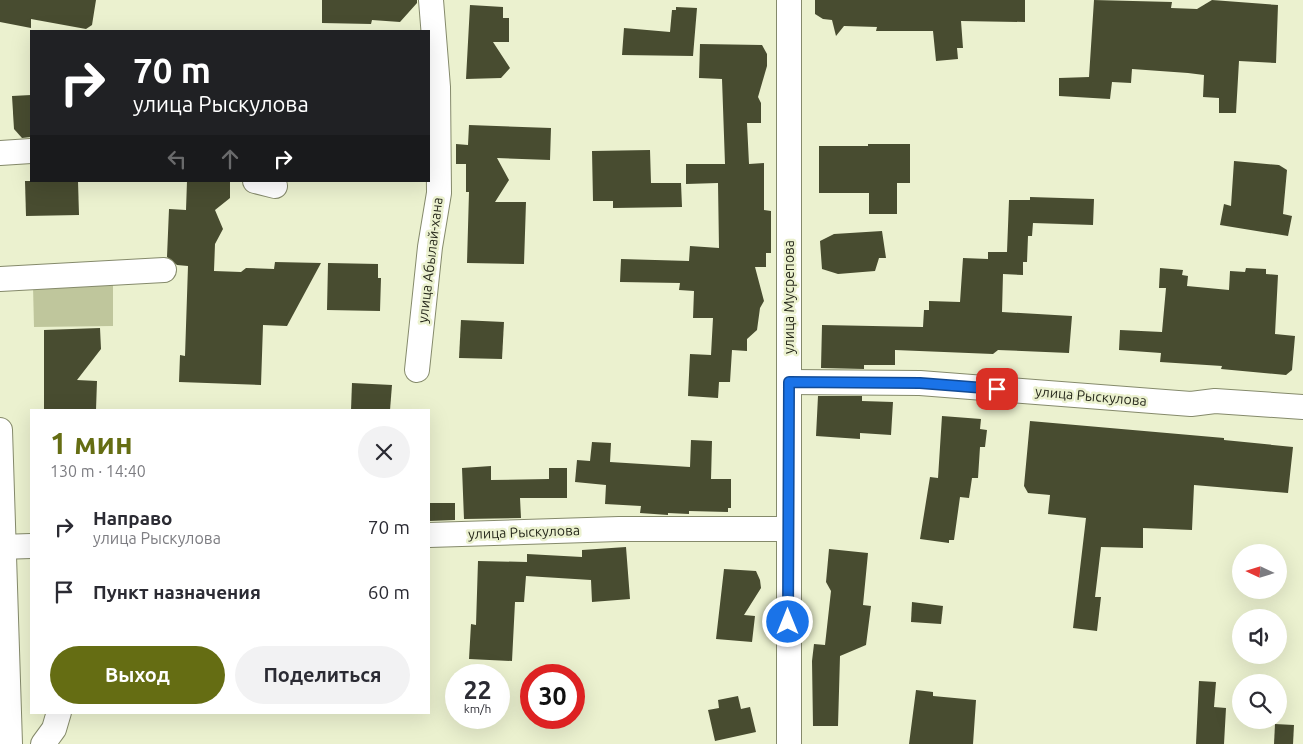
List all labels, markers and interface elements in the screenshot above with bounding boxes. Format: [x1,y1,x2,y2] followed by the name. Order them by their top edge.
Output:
[50,50,115,115] icon: right
[133,50,211,90] text: 70 m
[133,91,309,116] text: улица Рыскулова
[163,145,191,173] icon: left
[216,145,244,173] icon: ahead
[269,145,297,173] icon: right
[414,196,446,324] street label: улица Абылай-хана
[781,240,797,354] street label: улица Мусрепова
[976,368,1018,410] pin
[983,375,1011,403] icon: arrive
[1035,383,1147,409] street label: улица Рыскулова
[50,426,133,460] text: 1 мин
[358,426,410,478] button: close
[50,462,146,480] text: 130 m · 14:40
[93,507,173,529] text: Направо
[50,513,78,541] icon: right
[368,516,410,538] text: 70 m
[468,522,580,542] street label: улица Рыскулова
[93,529,221,547] text: улица Рыскулова
[1232,544,1288,599] north arrow
[1232,544,1287,729] map controls
[50,578,78,606] icon: arrive
[93,581,261,603] text: Пункт назначения
[368,581,410,603] text: 60 m
[761,595,813,647] position arrow
[1232,609,1287,664] button: sound
[50,646,225,704] button: Выход
[235,646,410,704] button: Поделиться
[520,664,585,729] speed limit sign: 30
[1232,674,1287,729] button: search
[463,676,492,704] text: 22
[464,702,491,715] text: km/h

